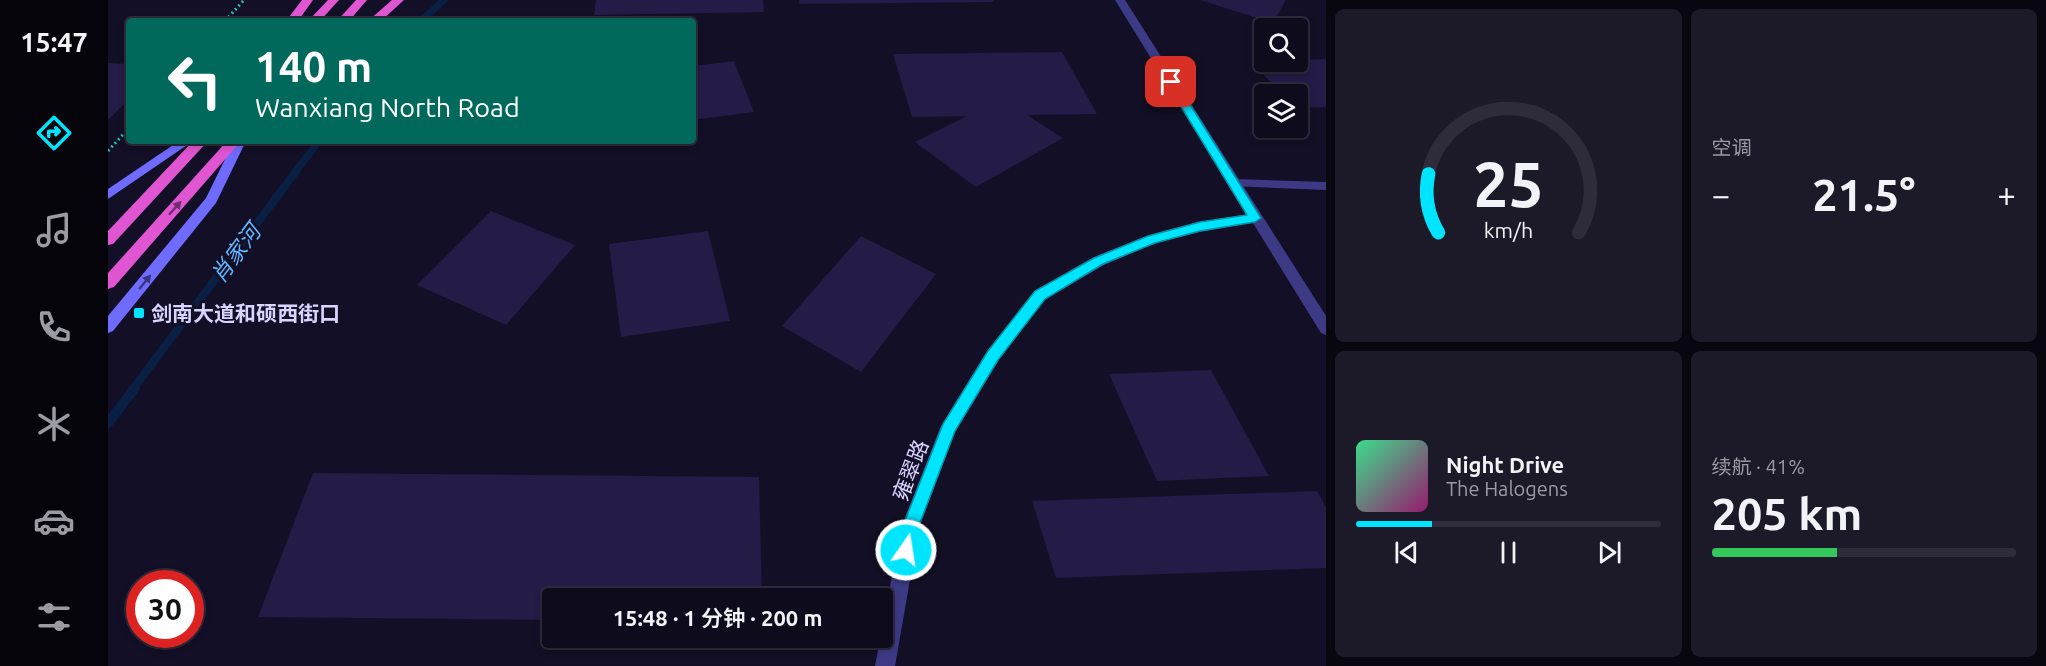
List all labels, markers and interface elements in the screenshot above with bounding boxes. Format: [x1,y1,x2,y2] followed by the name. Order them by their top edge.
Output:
[1254,18,1308,138] map controls
[1254,18,1308,72] button: search
[20,27,88,57] text: 15:47
[156,42,234,120] icon: left
[255,43,372,90] text: 140 m
[1145,56,1196,107] pin
[1154,65,1187,98] icon: arrive
[1254,84,1308,138] button: layers
[255,92,520,122] text: Wanxiang North Road
[33,112,75,154] icon: directions
[1712,136,1752,159] text: 空调
[1473,149,1543,219] text: 25
[1812,169,1915,220] text: 21.5°
[1712,176,1730,213] text: −
[1997,176,2016,213] text: +
[168,201,181,216] one-way arrow
[33,209,75,251] icon: music
[205,216,267,287] water label: 肖家河
[1483,218,1533,242] text: km/h
[138,274,150,289] one-way arrow
[151,301,340,325] place label: 剑南大道和硕西街口
[33,306,75,348] icon: phone
[132,306,146,320] marker: 剑南大道和硕西街口
[33,403,75,445] icon: climate
[888,436,932,504] street label: 雍翠路
[1446,452,1564,477] text: Night Drive
[1712,455,1805,478] text: 续航 · 41%
[1446,477,1568,500] text: The Halogens
[1712,488,1862,539] text: 205 km
[33,500,75,542] icon: car
[874,518,938,582] position arrow
[1390,536,1423,569] icon: previous
[1492,536,1525,569] icon: pause
[1593,536,1626,569] icon: next
[126,570,204,648] speed limit sign: 30
[33,596,75,638] icon: filters
[613,605,822,630] text: 15:48 · 1 分钟 · 200 m

